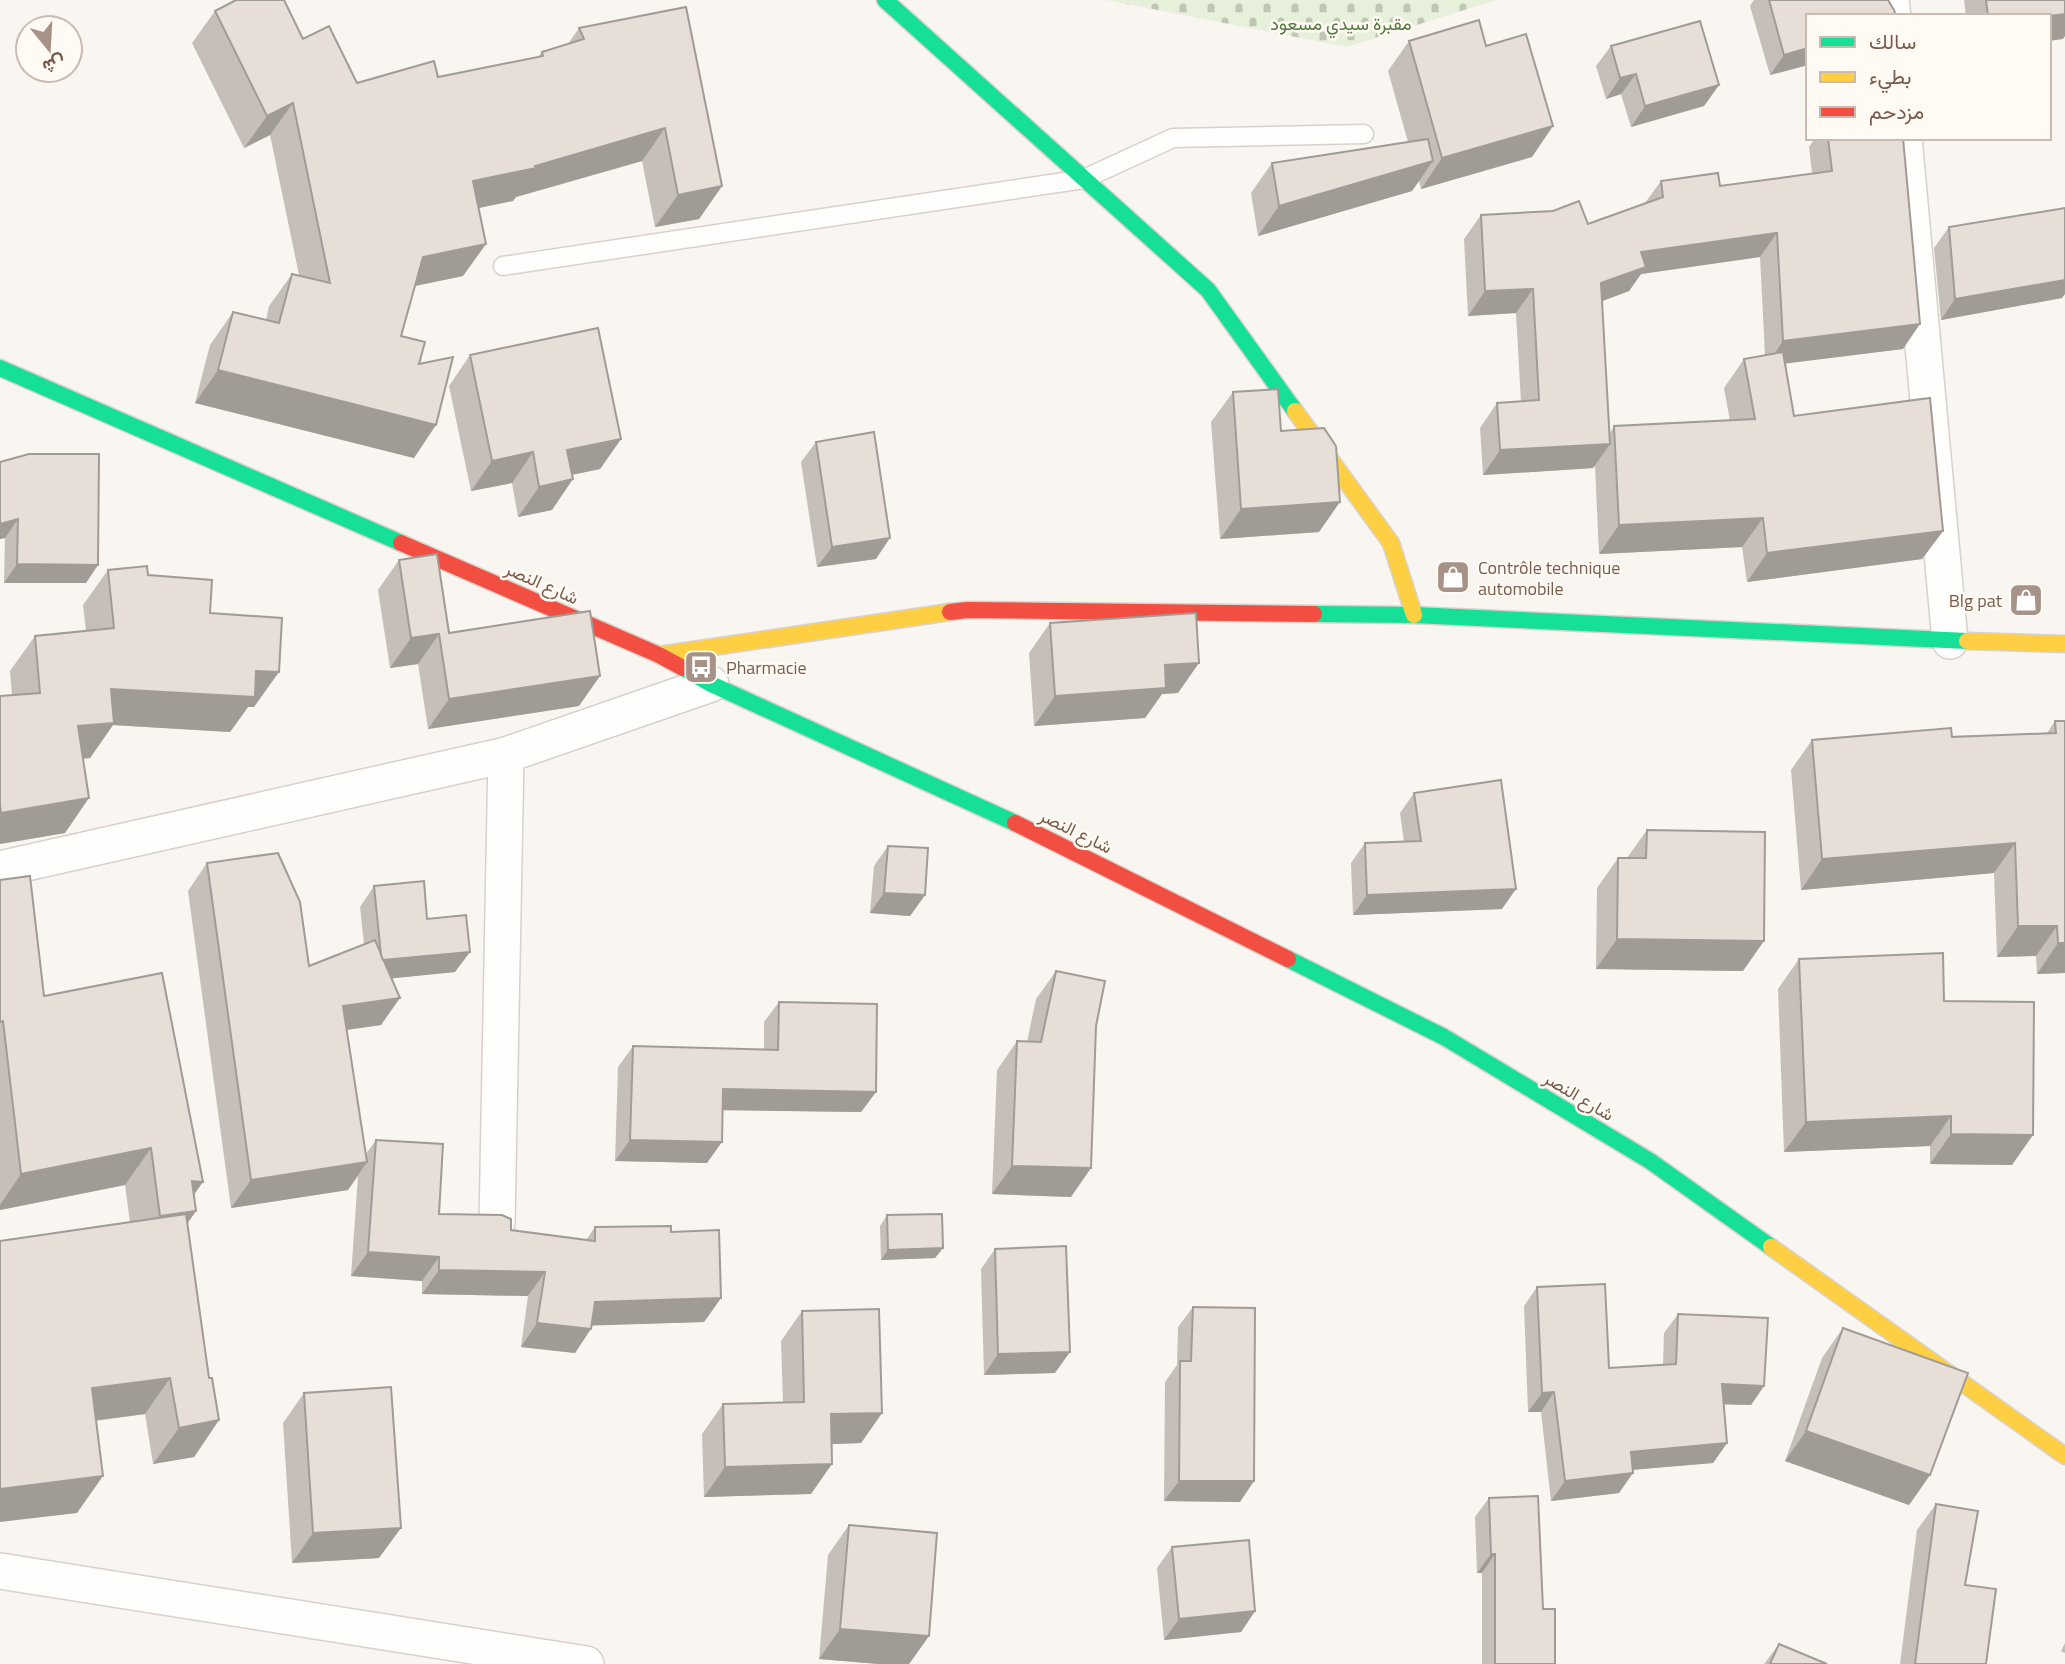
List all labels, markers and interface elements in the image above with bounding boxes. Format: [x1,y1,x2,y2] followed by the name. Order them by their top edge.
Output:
[1270,10,1412,39] park label: مقبرة سيدي مسعود
[14,14,84,84] north arrow
[1806,14,2051,140] legend
[1869,25,1916,57] text: سالك
[39,48,70,83] text: ش
[1869,60,1912,94] text: بطيء
[1869,95,1924,127] text: مزدحم
[500,554,583,611] street label: شارع النصر
[1478,554,1620,602] place label: Contrôle technique automobile
[1434,558,1472,596] shop icon: Contrôle technique automobile
[2007,581,2045,619] shop icon: Blg pat
[1949,587,2003,614] place label: Blg pat
[682,648,720,686] bus stop icon: Pharmacie
[726,654,807,681] place label: Pharmacie
[1034,801,1117,860] street label: شارع النصر
[1538,1064,1619,1128] street label: شارع النصر

